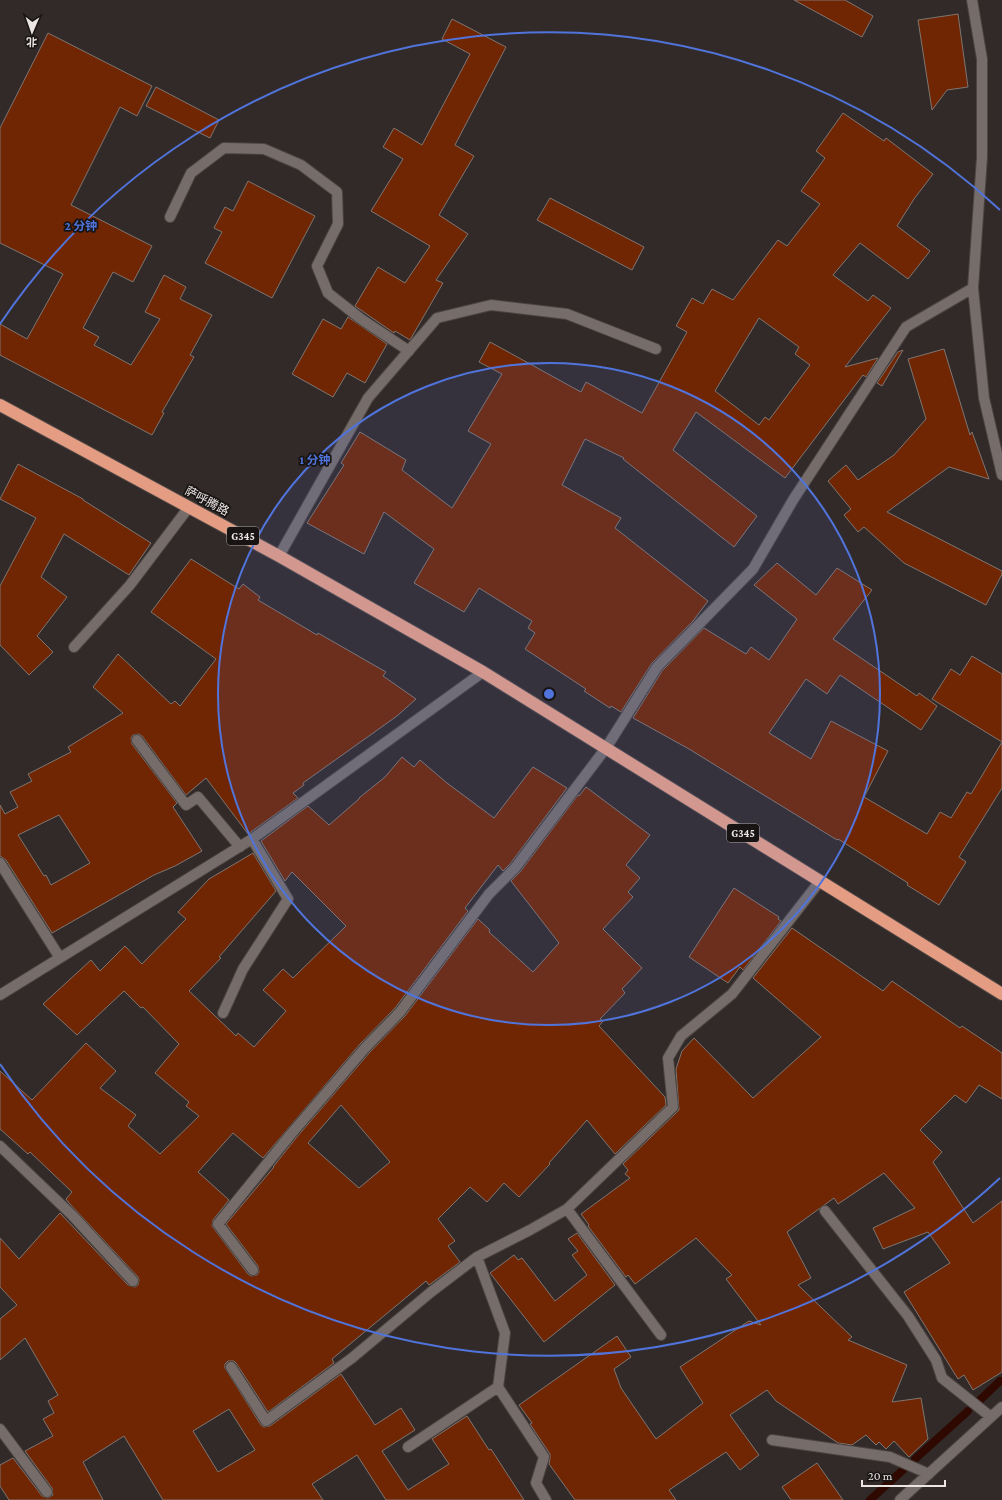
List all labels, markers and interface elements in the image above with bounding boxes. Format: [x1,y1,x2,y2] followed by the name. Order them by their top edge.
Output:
[12,12,52,52] north arrow
[26,36,37,48] text: 北
[65,219,97,233] text: 2 分钟
[300,453,330,467] text: 1 分钟
[183,484,231,518] street label: 萨呼腾路
[227,527,259,545] road number: G345
[542,687,556,701] centre of rings
[727,824,759,842] road number: G345
[862,1462,945,1488] scale bar
[868,1469,893,1483] text: 20 m

